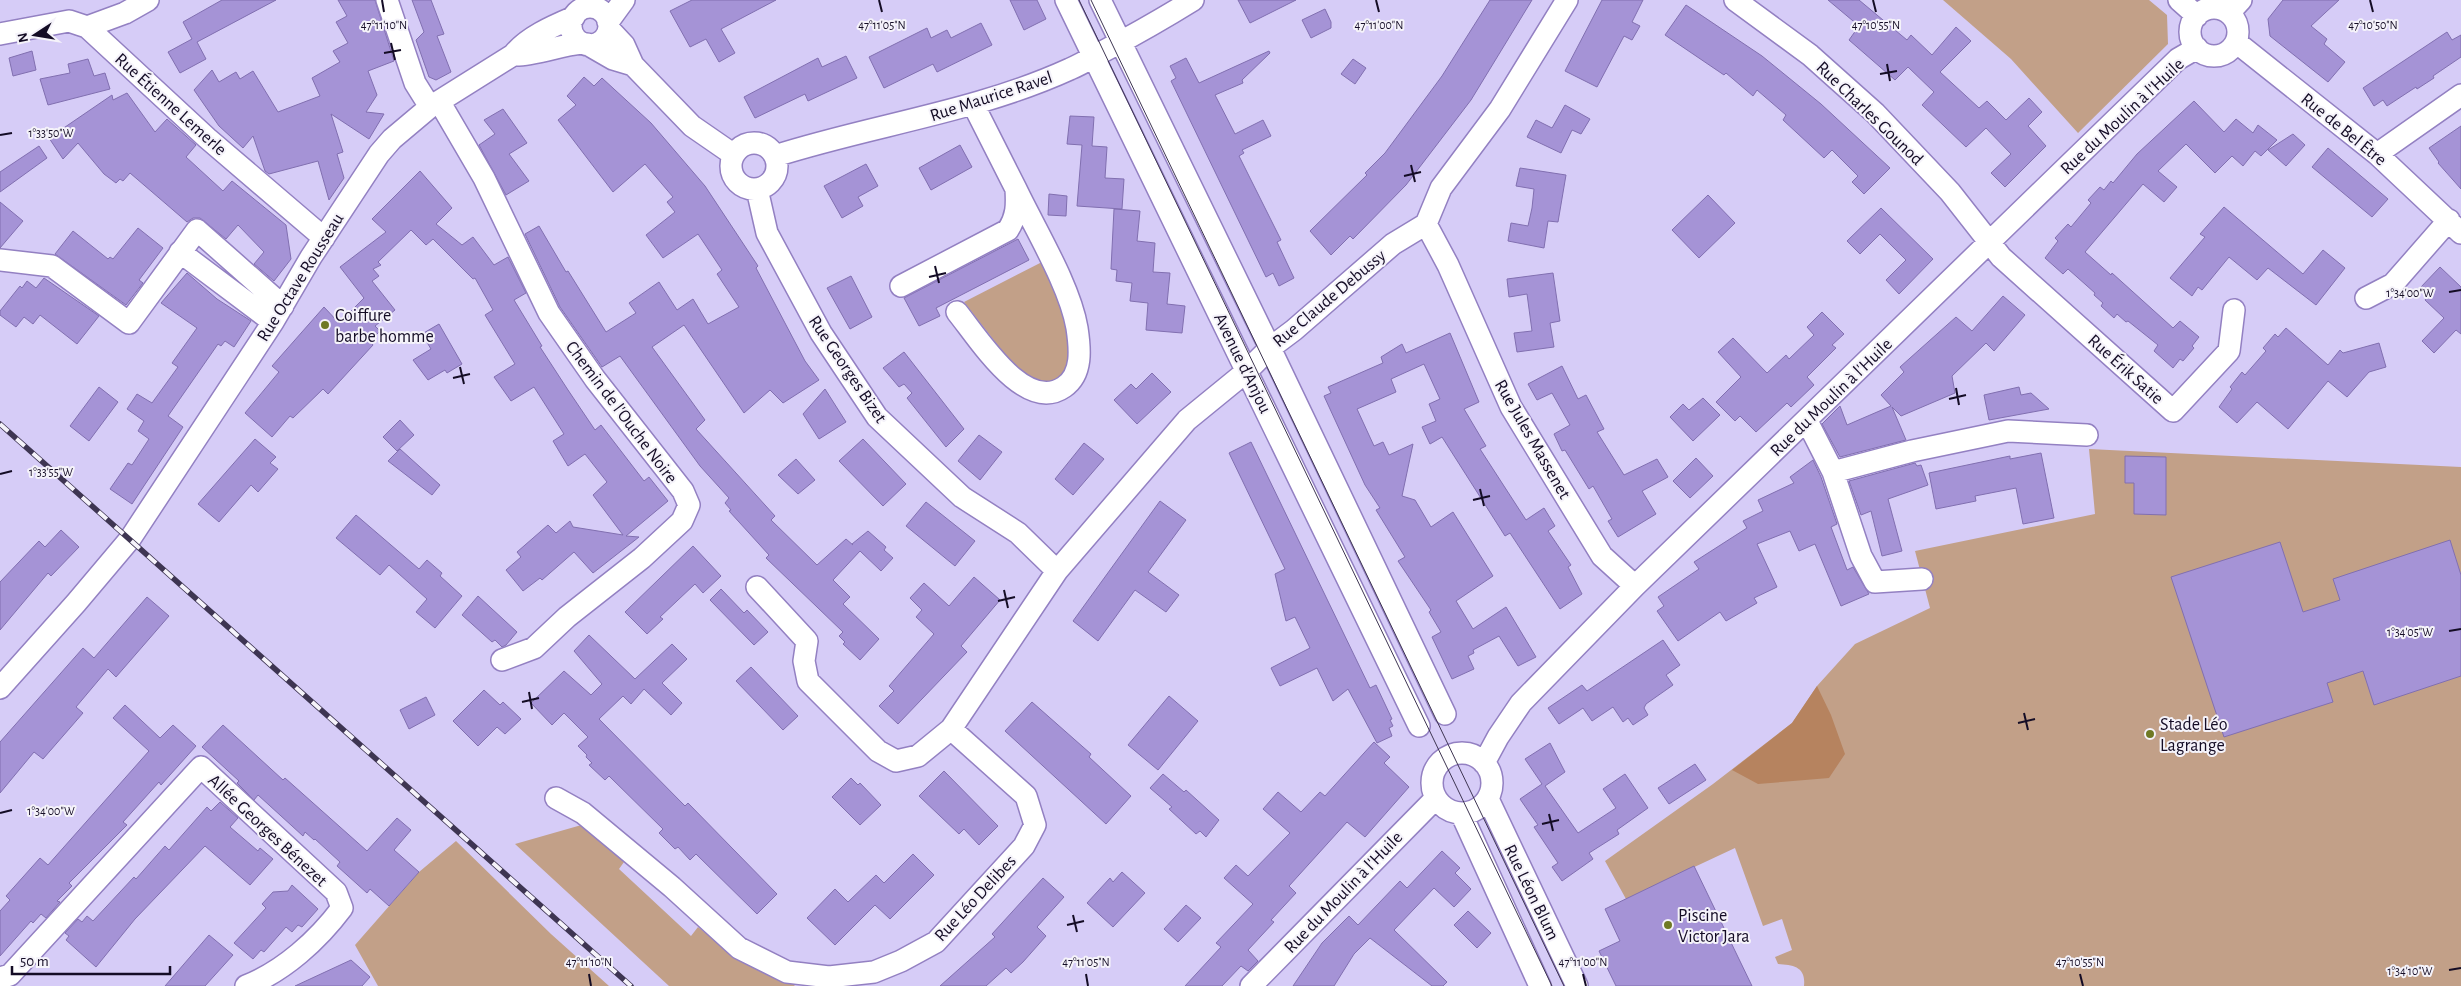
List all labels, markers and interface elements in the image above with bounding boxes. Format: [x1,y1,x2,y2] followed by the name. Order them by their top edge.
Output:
[10,10,60,60] north arrow
[361,19,407,31] text: 47°11'10"N
[858,19,906,31] text: 47°11'05"N
[1355,19,1403,31] text: 47°11'00"N
[1852,19,1900,31] text: 47°10'55"N
[2348,19,2398,31] text: 47°10'50"N
[15,31,31,44] text: N
[111,48,232,159] street label: Rue Étienne Lemerle
[2057,55,2188,178] street label: Rue du Moulin à l'Huile
[1812,58,1926,169] street label: Rue Charles Gounod
[928,69,1055,125] street label: Rue Maurice Ravel
[2297,88,2391,170] street label: Rue de Bel Être
[28,127,74,139] text: 1°33'50"W
[254,210,348,345] street label: Rue Octave Rousseau
[1270,246,1390,351] street label: Rue Claude Debussy
[2386,287,2434,299] text: 1°34'00"W
[335,307,434,346] place label: Coiffure barbe homme
[1210,311,1274,416] street label: Avenue d'Anjou
[805,313,890,427] street label: Rue Georges Bizet
[319,319,331,331] marker: Coiffure barbe homme
[2084,329,2169,408] street label: Rue Érik Satie
[1767,335,1896,460] street label: Rue du Moulin à l'Huile
[562,338,680,487] street label: Chemin de l'Ouche Noire
[1491,377,1574,502] street label: Rue Jules Massenet
[29,466,73,478] text: 1°33'55"W
[2387,626,2433,638] text: 1°34'05"W
[2160,716,2228,755] place label: Stade Léo Lagrange
[2144,728,2156,740] marker: Stade Léo Lagrange
[204,771,330,890] street label: Allée Georges Bénezet
[27,805,75,817] text: 1°34'00"W
[1281,828,1406,957] street label: Rue du Moulin à l'Huile
[1500,842,1562,943] street label: Rue Léon Blum
[932,852,1020,945] street label: Rue Léo Delibes
[1678,907,1750,946] place label: Piscine Victor Jara
[1662,919,1674,931] marker: Piscine Victor Jara
[12,944,170,976] scale bar
[20,954,49,969] text: 50 m
[566,956,612,968] text: 47°11'10"N
[1062,956,1110,968] text: 47°11'05"N
[1559,956,1607,968] text: 47°11'00"N
[2056,956,2104,968] text: 47°10'55"N
[2387,965,2433,977] text: 1°34'10"W

